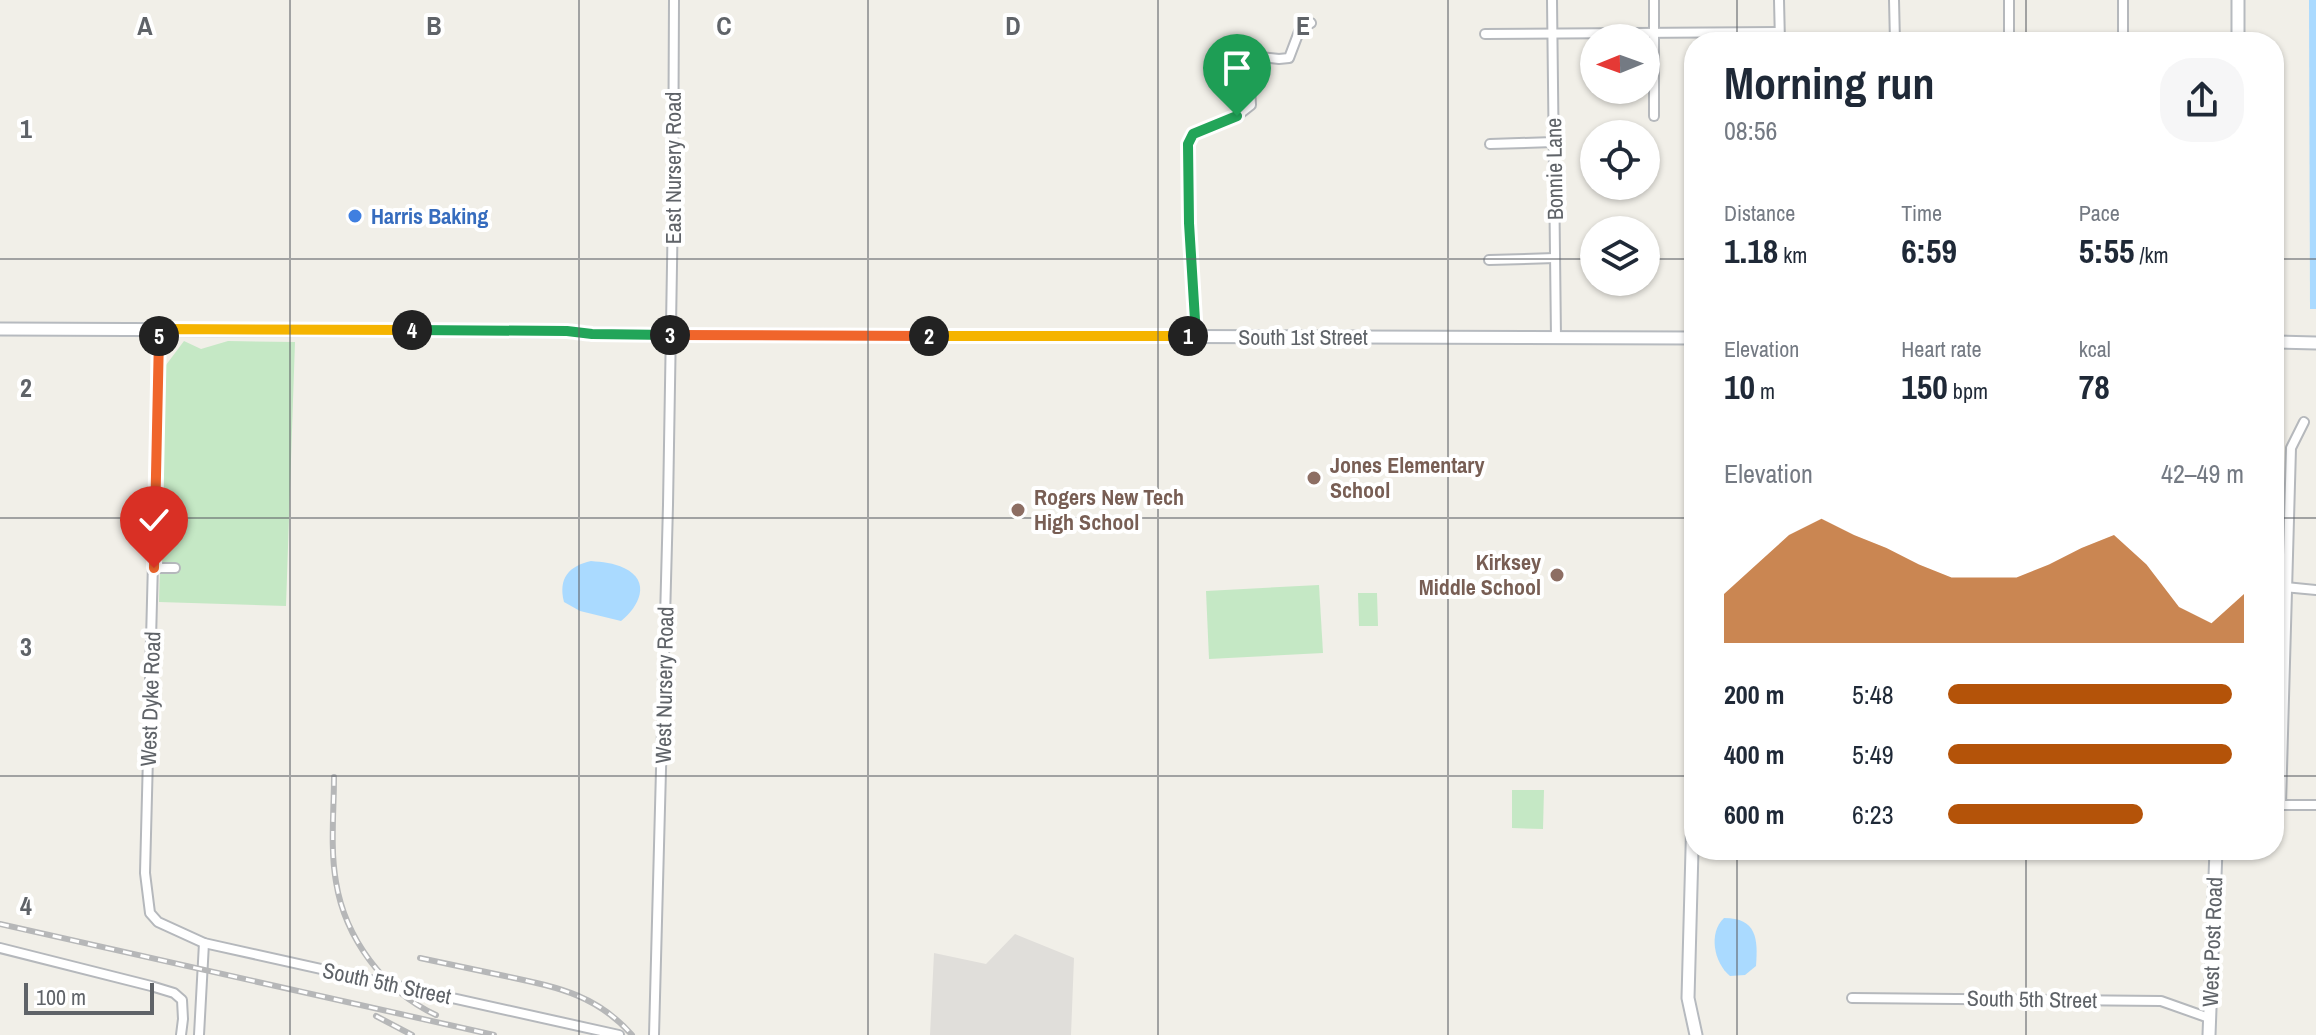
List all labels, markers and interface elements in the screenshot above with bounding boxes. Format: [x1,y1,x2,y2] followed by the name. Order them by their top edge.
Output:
[137,8,153,43] text: A
[426,8,442,43] text: B
[716,8,732,43] text: C
[1005,8,1021,43] text: D
[1296,8,1310,43] text: E
[1580,24,1660,104] north arrow
[1580,24,1660,296] map controls
[1203,34,1271,116] pin
[1215,46,1259,90] icon: arrive
[1724,53,1934,113] text: Morning run
[2160,58,2244,142] button: share
[658,92,688,244] street label: East Nursery Road
[20,111,32,146] text: 1
[1724,113,1777,148] text: 08:56
[1538,118,1570,220] street label: Bonnie Lane
[1580,120,1660,200] button: locate
[1724,198,1795,228] text: Distance
[1901,198,1942,228] text: Time
[2079,198,2120,228] text: Pace
[371,201,488,231] place label: Harris Baking
[346,207,364,225] marker: Harris Baking
[1580,216,1660,296] button: layers
[1724,228,1778,274] text: 1.18
[1901,228,1957,274] text: 6:59
[2079,228,2134,274] text: 5:55
[1778,240,1807,270] text: km
[2134,240,2169,270] text: /km
[392,310,432,350] pin: 4
[407,315,417,345] text: 4
[650,315,690,355] pin: 3
[139,316,179,356] pin: 5
[909,316,949,356] pin: 2
[1168,316,1208,356] pin: 1
[665,320,675,350] text: 3
[154,321,164,351] text: 5
[924,321,934,351] text: 2
[1183,321,1193,351] text: 1
[1238,322,1368,352] street label: South 1st Street
[1724,334,1799,364] text: Elevation
[1901,334,1982,364] text: Heart rate
[2079,334,2111,364] text: kcal
[1724,364,1755,410] text: 10
[1901,364,1948,410] text: 150
[2079,364,2110,410] text: 78
[20,370,32,405] text: 2
[1755,376,1775,406] text: m
[1948,376,1988,406] text: bpm
[1330,450,1484,505] place label: Jones Elementary School
[1724,456,1813,491] text: Elevation
[2161,456,2244,491] text: 42–49 m
[1305,469,1323,487] marker: Jones Elementary School
[1034,482,1184,537] place label: Rogers New Tech High School
[120,486,188,568] pin
[132,498,176,542] icon: check
[1009,501,1027,519] marker: Rogers New Tech High School
[1419,547,1541,602] place label: Kirksey Middle School
[1548,566,1566,584] marker: Kirksey Middle School
[648,606,680,764] street label: West Nursery Road
[20,629,32,664] text: 3
[133,631,167,767] street label: West Dyke Road
[1724,677,1784,712] text: 200 m
[1852,677,1894,712] text: 5:48
[1724,737,1784,772] text: 400 m
[1852,737,1894,772] text: 5:49
[1724,797,1784,832] text: 600 m
[1852,797,1894,832] text: 6:23
[2195,876,2229,1008] street label: West Post Road
[20,888,32,923] text: 4
[320,955,454,1011] street label: South 5th Street
[24,979,154,1015] scale bar
[36,982,86,1012] text: 100 m
[1967,983,2097,1015] street label: South 5th Street

